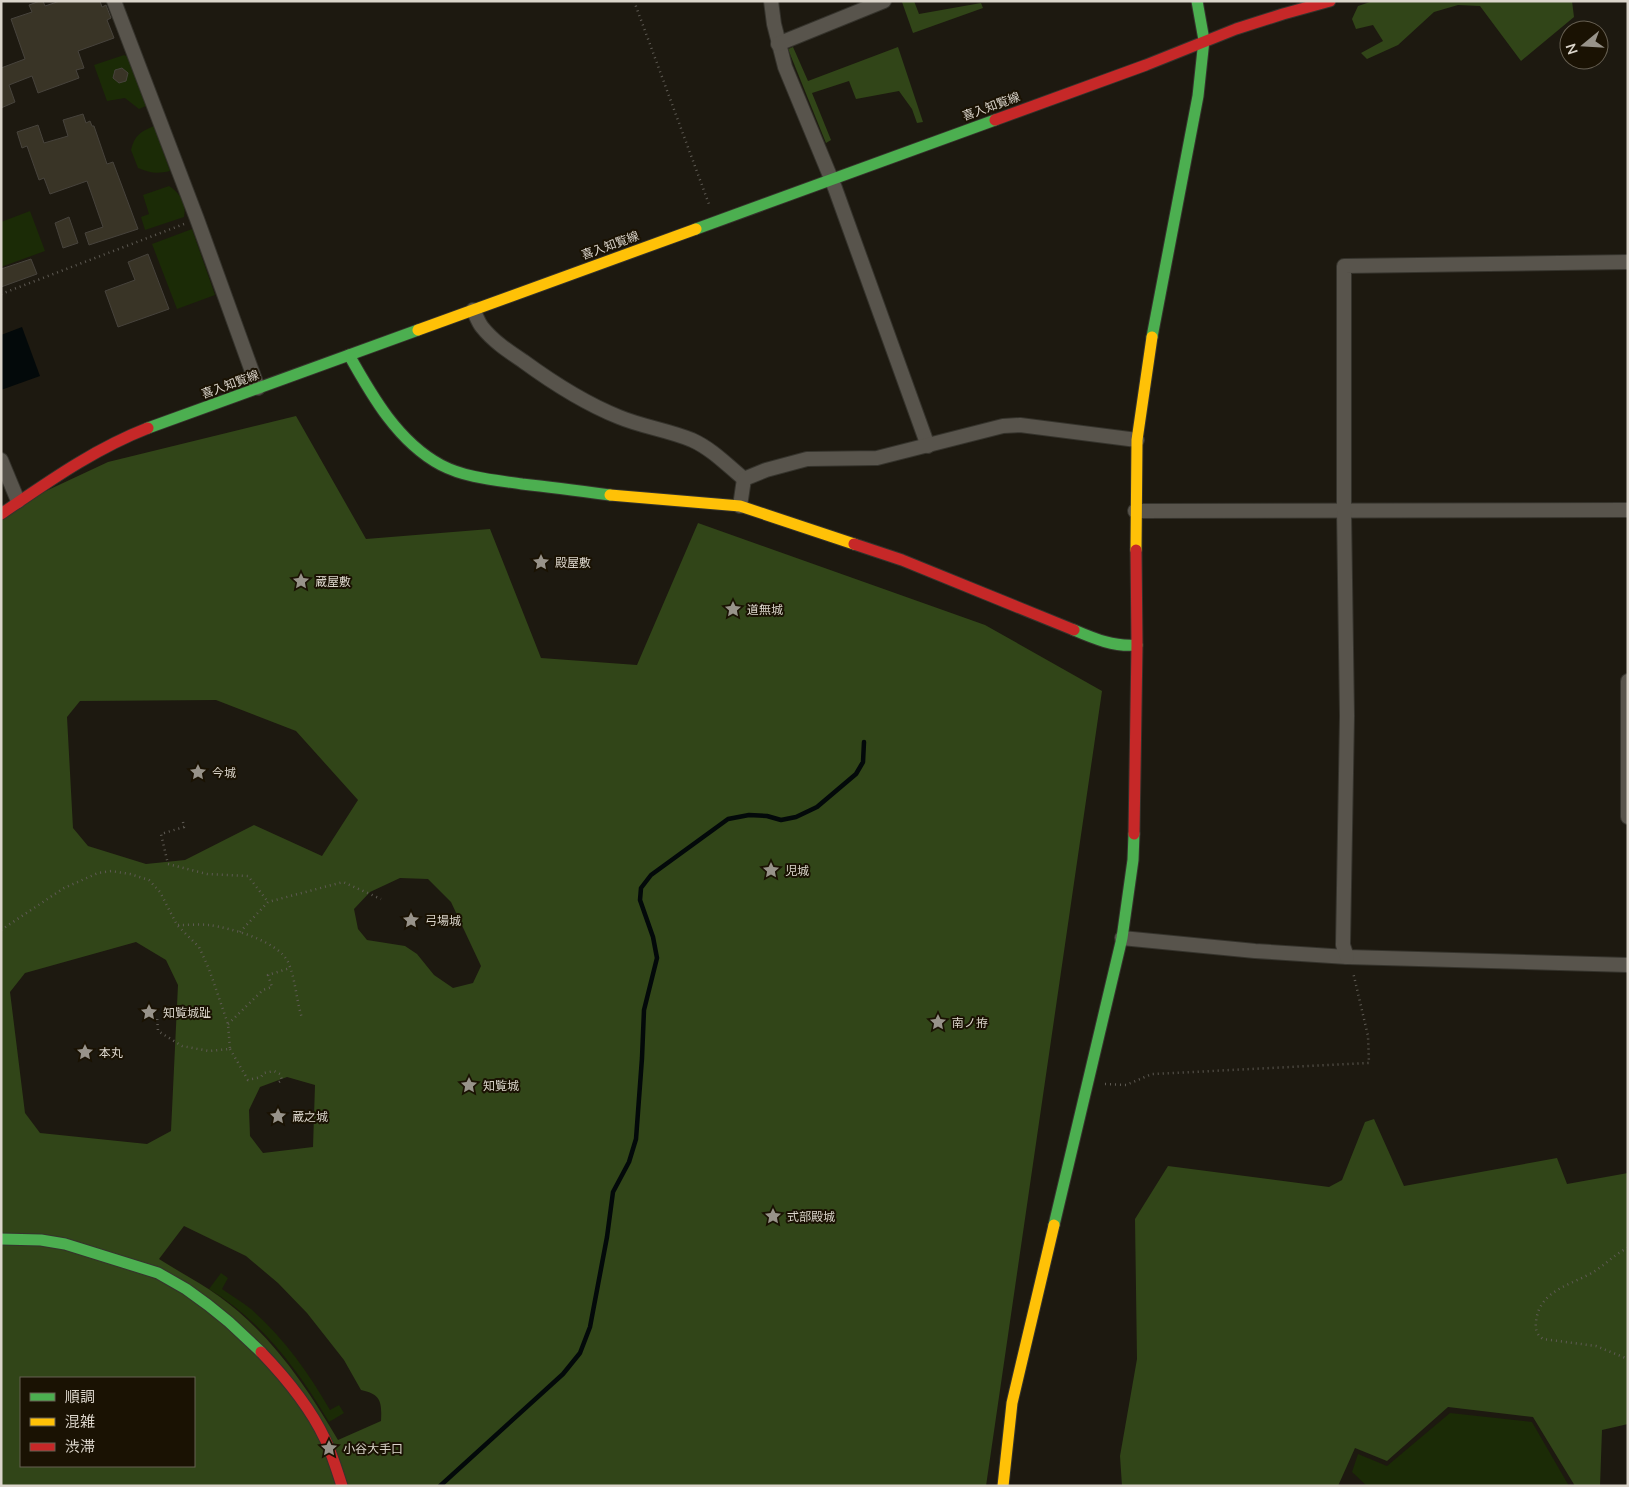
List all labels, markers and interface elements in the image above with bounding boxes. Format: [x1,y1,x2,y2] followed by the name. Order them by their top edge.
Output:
[1559,20,1609,70] north arrow
[1561,41,1582,57] text: N
[960,89,1022,123] street label: 喜入知覧線
[579,228,641,262] street label: 喜入知覧線
[199,367,261,401] street label: 喜入知覧線
[531,552,551,572] place icon: 殿屋敷
[555,555,591,570] place label: 殿屋敷
[291,571,311,591] place icon: 蔵屋敷
[315,574,351,589] place label: 蔵屋敷
[723,599,743,619] place icon: 道無城
[747,602,783,617] place label: 道無城
[188,762,208,782] place icon: 今城
[212,765,236,780] place label: 今城
[761,860,781,880] place icon: 児城
[785,863,809,878] place label: 児城
[401,910,421,930] place icon: 弓場城
[425,913,461,928] place label: 弓場城
[139,1002,159,1022] place icon: 知覧城趾
[163,1005,211,1020] place label: 知覧城趾
[928,1012,948,1032] place icon: 南ノ拵
[952,1015,988,1030] place label: 南ノ拵
[75,1042,95,1062] place icon: 本丸
[99,1045,123,1060] place label: 本丸
[459,1075,479,1095] place icon: 知覧城
[483,1078,519,1093] place label: 知覧城
[268,1106,288,1126] place icon: 蔵之城
[292,1109,328,1124] place label: 蔵之城
[763,1206,783,1226] place icon: 式部殿城
[787,1209,835,1224] place label: 式部殿城
[20,1377,195,1467] legend
[65,1387,95,1406] text: 順調
[65,1412,95,1431] text: 混雑
[65,1437,95,1456] text: 渋滞
[319,1438,339,1458] place icon: 小谷大手口
[343,1441,403,1456] place label: 小谷大手口

